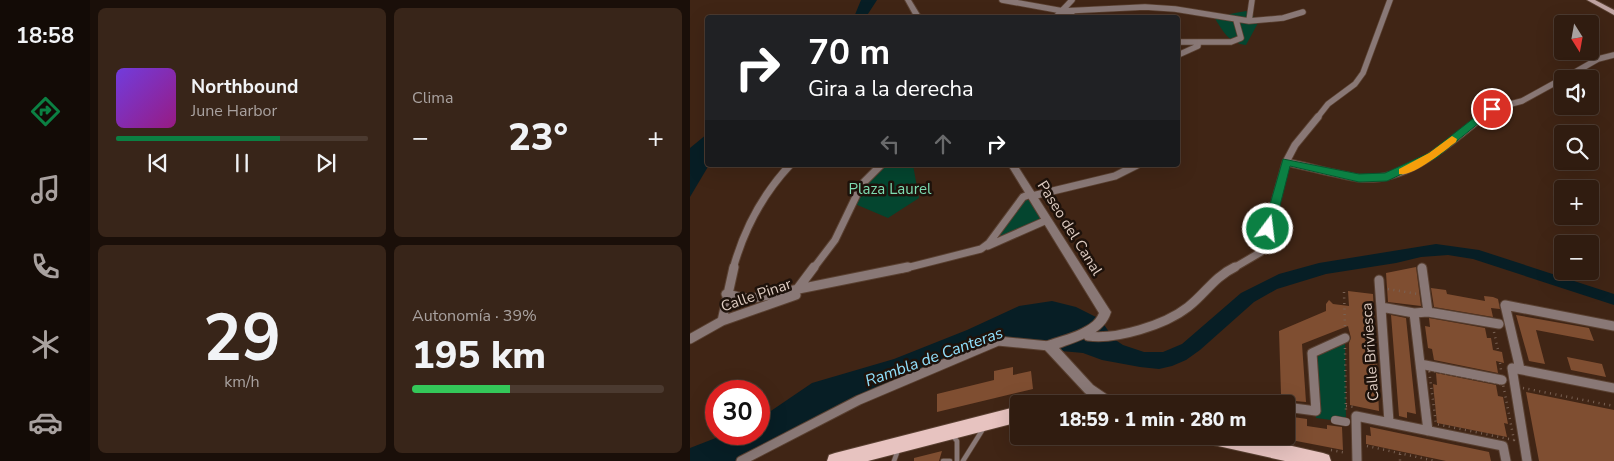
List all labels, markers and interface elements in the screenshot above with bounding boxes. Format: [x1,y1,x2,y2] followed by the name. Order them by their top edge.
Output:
[1554,15,1599,60] north arrow
[1554,15,1599,280] map controls
[16,21,74,51] text: 18:58
[808,29,890,76] text: 70 m
[725,35,790,100] icon: right
[1554,70,1599,115] button: sound
[191,74,298,100] text: Northbound
[808,74,974,104] text: Gira a la derecha
[412,87,453,109] text: Clima
[1471,88,1513,130] pin
[28,94,63,129] icon: directions
[1478,95,1506,123] icon: arrive
[191,100,277,122] text: June Harbor
[508,112,568,163] text: 23°
[412,119,429,157] text: −
[647,119,664,157] text: +
[1554,125,1599,170] button: search
[876,130,904,158] icon: left
[929,130,957,158] icon: ahead
[982,130,1010,158] icon: right
[144,149,172,177] icon: previous
[228,149,256,177] icon: pause
[312,149,340,177] icon: next
[28,172,63,207] icon: music
[1033,177,1107,280] street label: Paseo del Canal
[849,179,932,199] park label: Plaza Laurel
[1554,180,1599,225] button: +
[1241,202,1293,254] position arrow
[1554,235,1599,280] button: −
[28,249,63,284] icon: phone
[718,273,794,316] street label: Calle Pinar
[203,294,281,383] text: 29
[1357,302,1383,402] street label: Calle Briviesca
[412,305,537,327] text: Autonomía · 39%
[862,322,1006,392] water label: Rambla de Canteras
[28,327,63,362] icon: climate
[412,330,546,381] text: 195 km
[224,371,260,393] text: km/h
[705,380,770,445] speed limit sign: 30
[28,405,63,440] icon: car
[1059,407,1246,433] text: 18:59 · 1 min · 280 m

